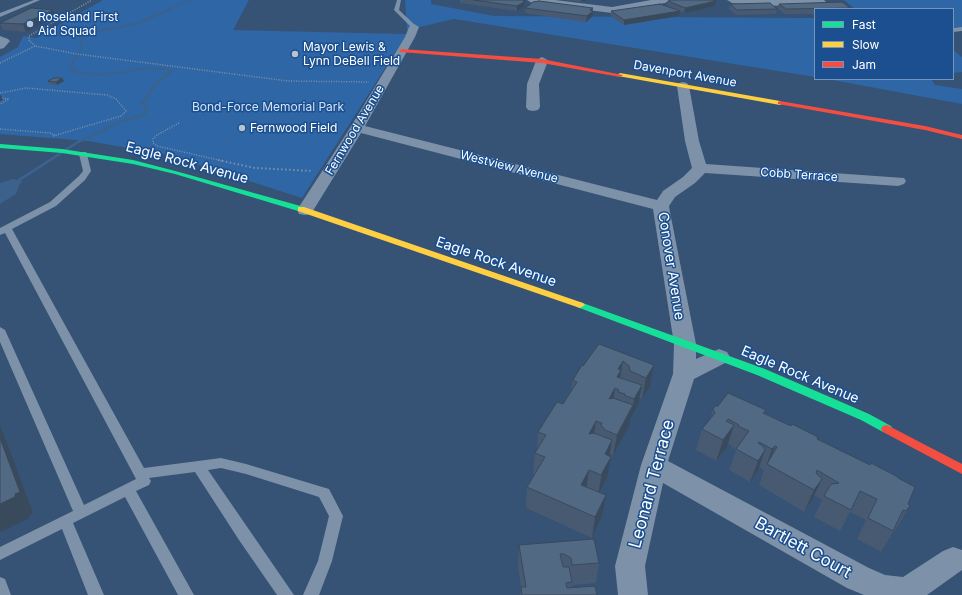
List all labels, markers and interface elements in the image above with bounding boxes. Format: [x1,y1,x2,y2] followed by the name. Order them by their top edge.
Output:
[814,8,954,80] legend
[38,10,118,38] place label: Roseland First Aid Squad
[852,17,876,32] text: Fast
[25,19,35,29] marker: Roseland First Aid Squad
[852,37,879,52] text: Slow
[303,40,400,68] place label: Mayor Lewis & Lynn DeBell Field
[290,49,300,59] marker: Mayor Lewis & Lynn DeBell Field
[852,57,876,72] text: Jam
[632,58,738,90] street label: Davenport Avenue
[322,82,388,178] street label: Fernwood Avenue
[192,100,344,114] park label: Bond-Force Memorial Park
[250,121,337,135] place label: Fernwood Field
[237,123,247,133] marker: Fernwood Field
[124,139,250,187] street label: Eagle Rock Avenue
[459,148,559,186] street label: Westview Avenue
[760,165,838,185] street label: Cobb Terrace
[654,211,688,321] street label: Conover Avenue
[434,233,558,291] street label: Eagle Rock Avenue
[739,343,861,407] street label: Eagle Rock Avenue
[625,417,679,551] street label: Leonard Terrace
[751,513,855,583] street label: Bartlett Court

